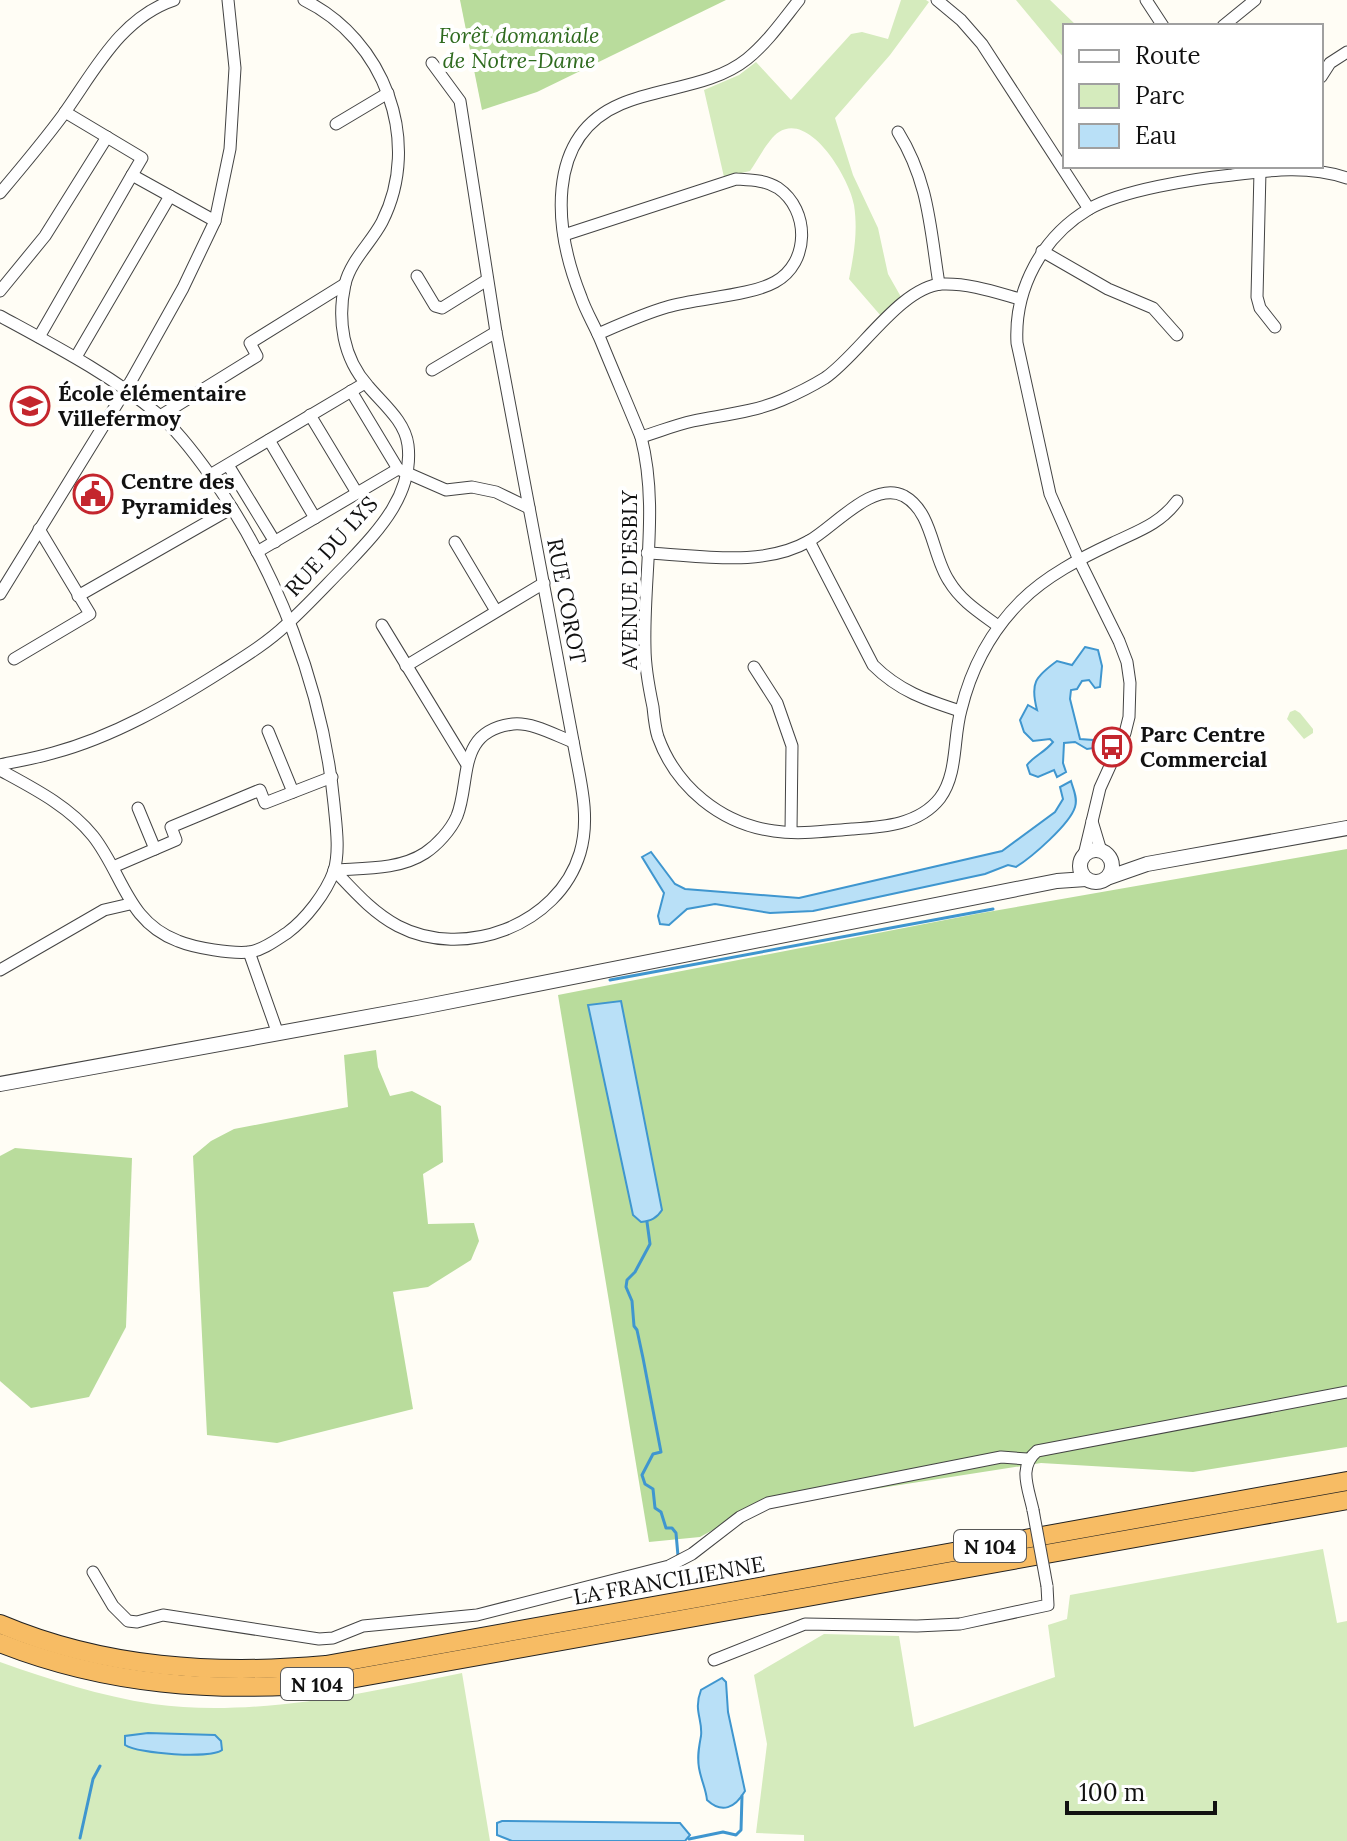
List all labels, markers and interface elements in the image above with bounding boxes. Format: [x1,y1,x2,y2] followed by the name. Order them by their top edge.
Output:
[438,21,600,74] park label: Forêt domaniale de Notre-Dame
[1063,24,1323,168] legend
[1135,40,1201,71] text: Route
[1135,80,1185,111] text: Parc
[1135,120,1177,151] text: Eau
[58,379,247,432] place label: École élémentaire Villefermoy
[9,385,51,427] school or university icon: École élémentaire Villefermoy
[121,467,235,520] place label: Centre des Pyramides
[72,473,114,515] public building icon: Centre des Pyramides
[615,489,643,671] street label: AVENUE D'ESBLY
[279,490,383,602] street label: RUE DU LYS
[541,536,593,666] street label: RUE COROT
[1140,720,1267,773] place label: Parc Centre Commercial
[1091,726,1133,768] bus stop icon: Parc Centre Commercial
[954,1530,1026,1562] road number: N 104
[571,1549,767,1611] street label: LA FRANCILIENNE
[281,1668,353,1700] road number: N 104
[1067,1765,1215,1815] scale bar
[1079,1777,1145,1808] text: 100 m

